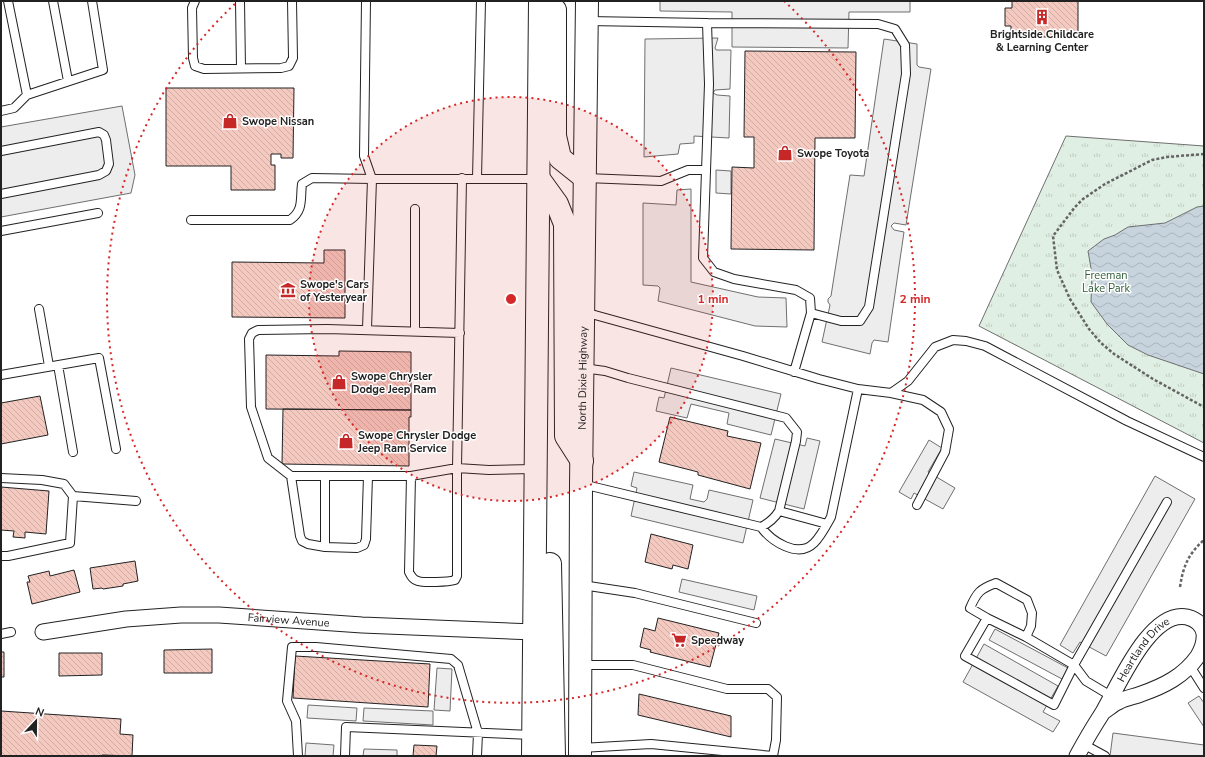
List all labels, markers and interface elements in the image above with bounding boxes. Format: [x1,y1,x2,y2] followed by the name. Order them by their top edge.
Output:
[1033,8,1051,26] building icon: Brightside Childcare & Learning Center
[990,27,1094,55] place label: Brightside Childcare & Learning Center
[221,112,239,130] shop icon: Swope Nissan
[242,114,314,129] place label: Swope Nissan
[776,144,794,162] shop icon: Swope Toyota
[797,146,869,161] place label: Swope Toyota
[1082,268,1130,296] park label: Freeman Lake Park
[300,277,369,305] place label: Swope's Cars of Yesteryear
[279,281,297,299] museum icon: Swope's Cars of Yesteryear
[697,291,729,307] text: 1 min
[899,291,931,307] text: 2 min
[504,292,518,306] centre of rings
[574,326,590,430] street label: North Dixie Highway
[351,369,436,397] place label: Swope Chrysler Dodge Jeep Ram
[330,373,348,391] shop icon: Swope Chrysler Dodge Jeep Ram
[357,428,476,456] place label: Swope Chrysler Dodge Jeep Ram Service
[337,432,355,450] shop icon: Swope Chrysler Dodge Jeep Ram Service
[247,610,330,630] street label: Fairview Avenue
[1113,613,1172,685] street label: Heartland Drive
[670,631,688,649] supermarket icon: Speedway
[691,633,744,648] place label: Speedway
[16,701,56,741] north arrow
[33,704,46,721] text: N

